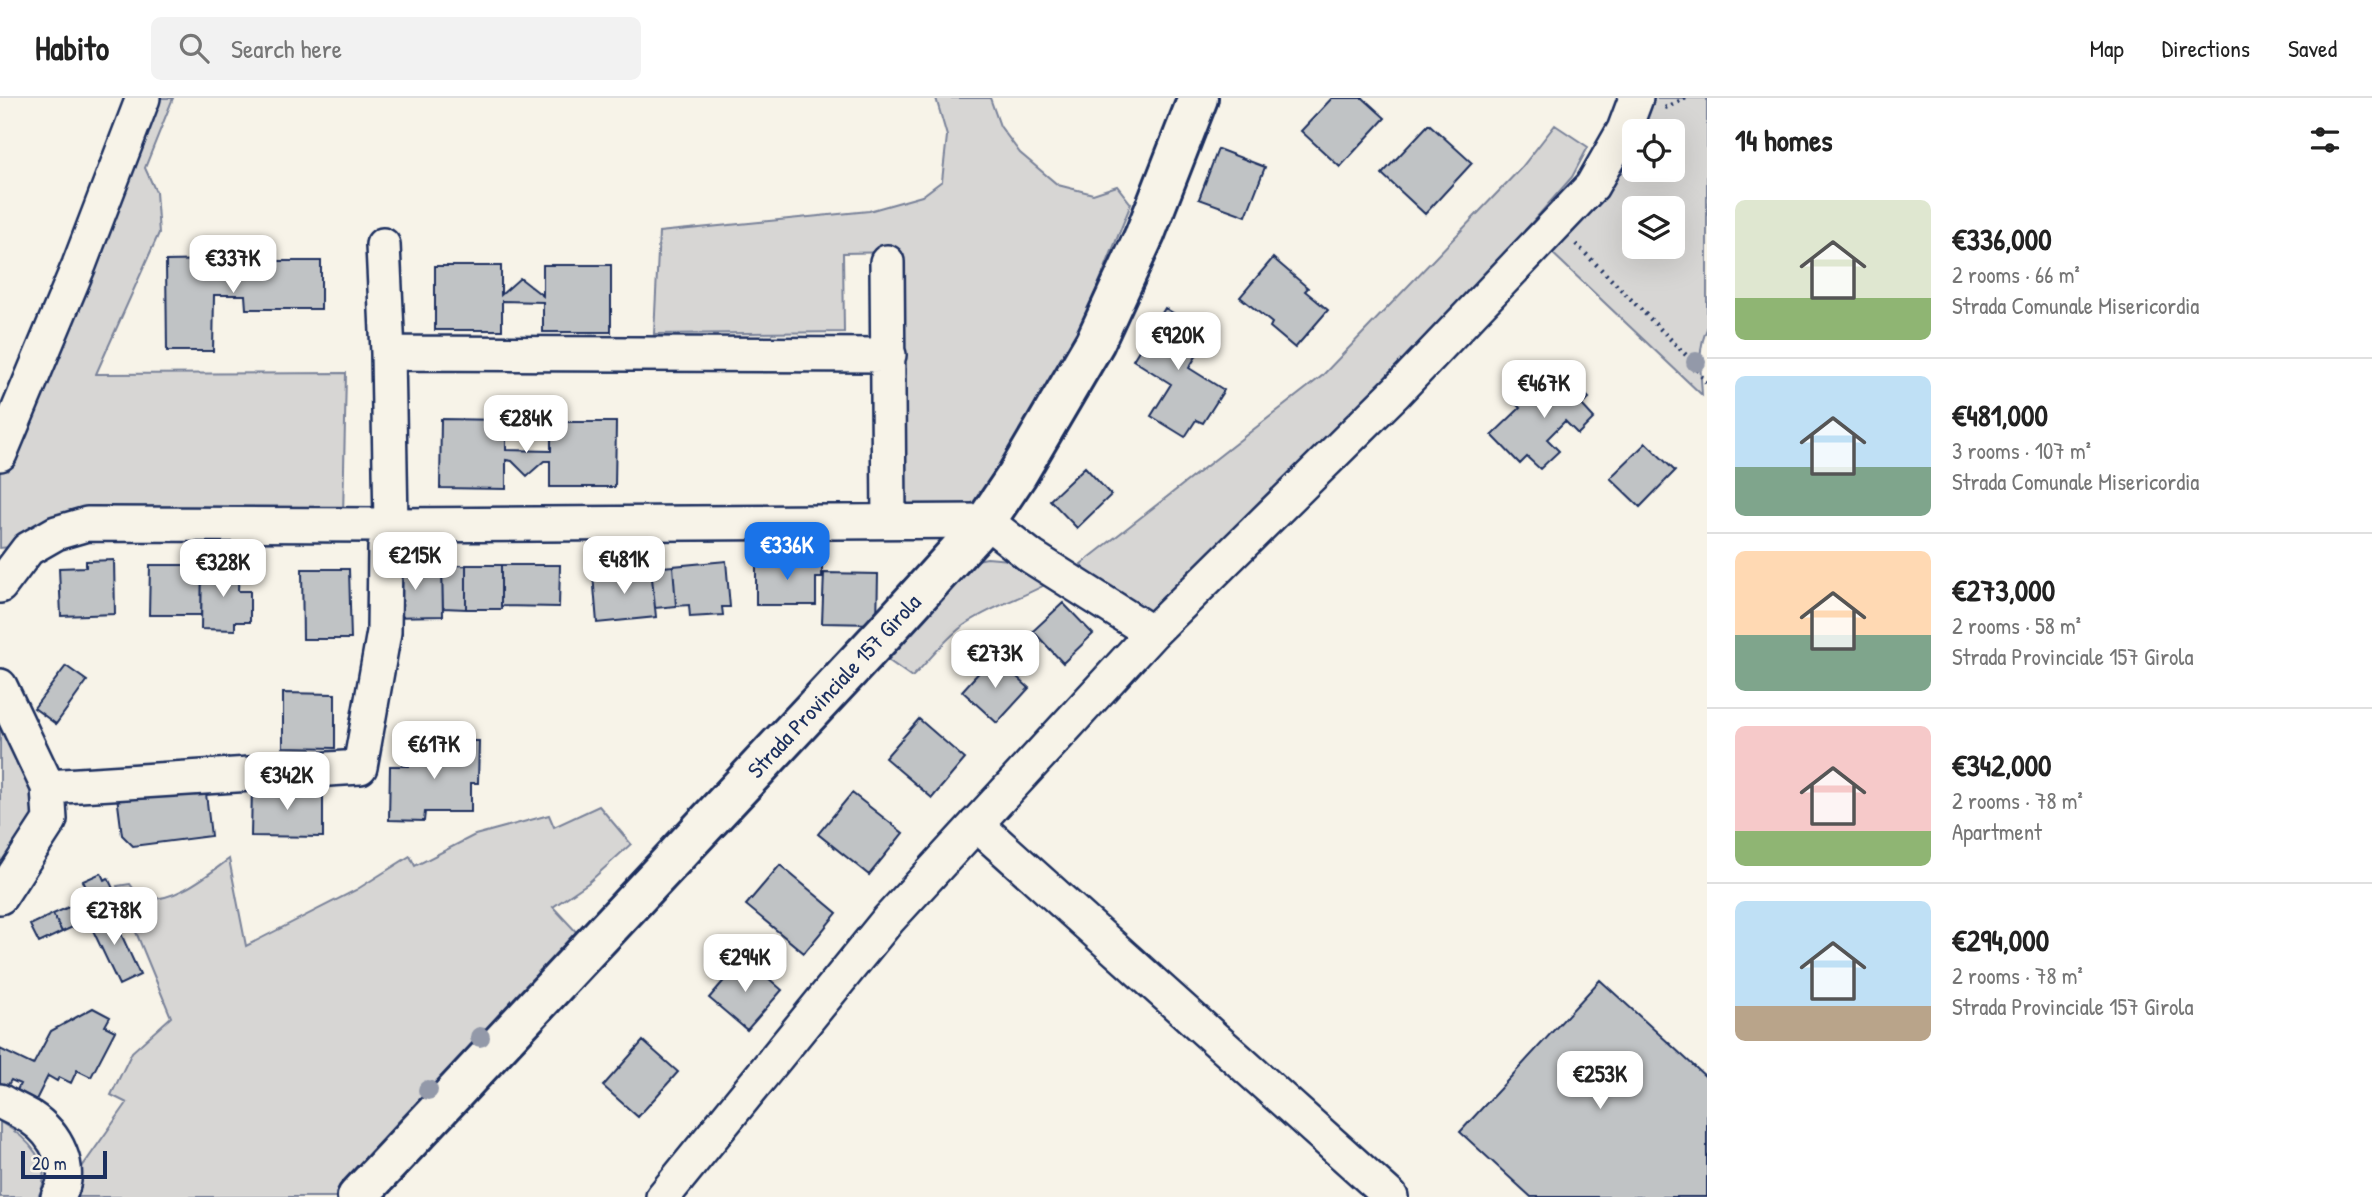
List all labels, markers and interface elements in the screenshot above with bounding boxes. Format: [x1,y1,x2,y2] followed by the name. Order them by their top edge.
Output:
[151,17,641,80] search box
[35,26,109,70] text: Habito
[175,29,213,67] icon: search
[231,31,342,66] text: Search here
[2090,32,2124,64] text: Map
[2162,32,2250,64] text: Directions
[2288,32,2337,64] text: Saved
[1622,119,1685,259] map controls
[1622,119,1685,182] button: locate
[1735,120,1833,160] text: 14 homes
[2306,121,2344,159] icon: filters
[1622,196,1685,259] button: layers
[1952,219,2052,259] text: €336,000
[1791,228,1875,312] icon: home
[184,236,282,295] pin: €337K
[205,242,261,273] text: €337K
[1952,259,2080,290] text: 2 rooms · 66 m²
[1952,290,2199,321] text: Strada Comunale Misericordia
[1129,313,1227,372] pin: €920K
[1152,319,1204,350] text: €920K
[1495,360,1593,420] pin: €467K
[1518,367,1570,398] text: €467K
[1952,395,2048,435] text: €481,000
[477,396,575,455] pin: €284K
[500,402,552,433] text: €284K
[1791,404,1875,488] icon: home
[1952,435,2091,466] text: 3 rooms · 107 m²
[1952,466,2199,497] text: Strada Comunale Misericordia
[738,522,836,582] pin: €336K
[761,529,813,560] text: €336K
[366,532,464,592] pin: €215K
[575,536,673,596] pin: €481K
[389,539,441,570] text: €215K
[174,540,272,599] pin: €328K
[599,543,649,574] text: €481K
[196,546,250,577] text: €328K
[1952,570,2055,610] text: €273,000
[1791,579,1875,663] icon: home
[740,587,927,785] street label: Strada Provinciale 157 Girola
[1952,610,2081,641] text: 2 rooms · 58 m²
[946,630,1044,690] pin: €273K
[967,637,1023,668] text: €273K
[1952,641,2193,672] text: Strada Provinciale 157 Girola
[385,722,483,781] pin: €617K
[408,728,460,759] text: €617K
[1952,745,2052,785] text: €342,000
[238,752,336,812] pin: €342K
[1791,754,1875,838] icon: home
[261,759,313,790] text: €342K
[1952,785,2083,816] text: 2 rooms · 78 m²
[1952,816,2042,847] text: Apartment
[65,888,163,947] pin: €278K
[86,894,142,925] text: €278K
[1952,920,2049,960] text: €294,000
[1791,929,1875,1013] icon: home
[696,934,794,994] pin: €294K
[720,941,770,972] text: €294K
[1952,960,2083,991] text: 2 rooms · 78 m²
[1952,991,2193,1022] text: Strada Provinciale 157 Girola
[1551,1052,1649,1111] pin: €253K
[1573,1058,1627,1089] text: €253K
[21,1148,107,1180] scale bar
[32,1150,67,1176] text: 20 m

